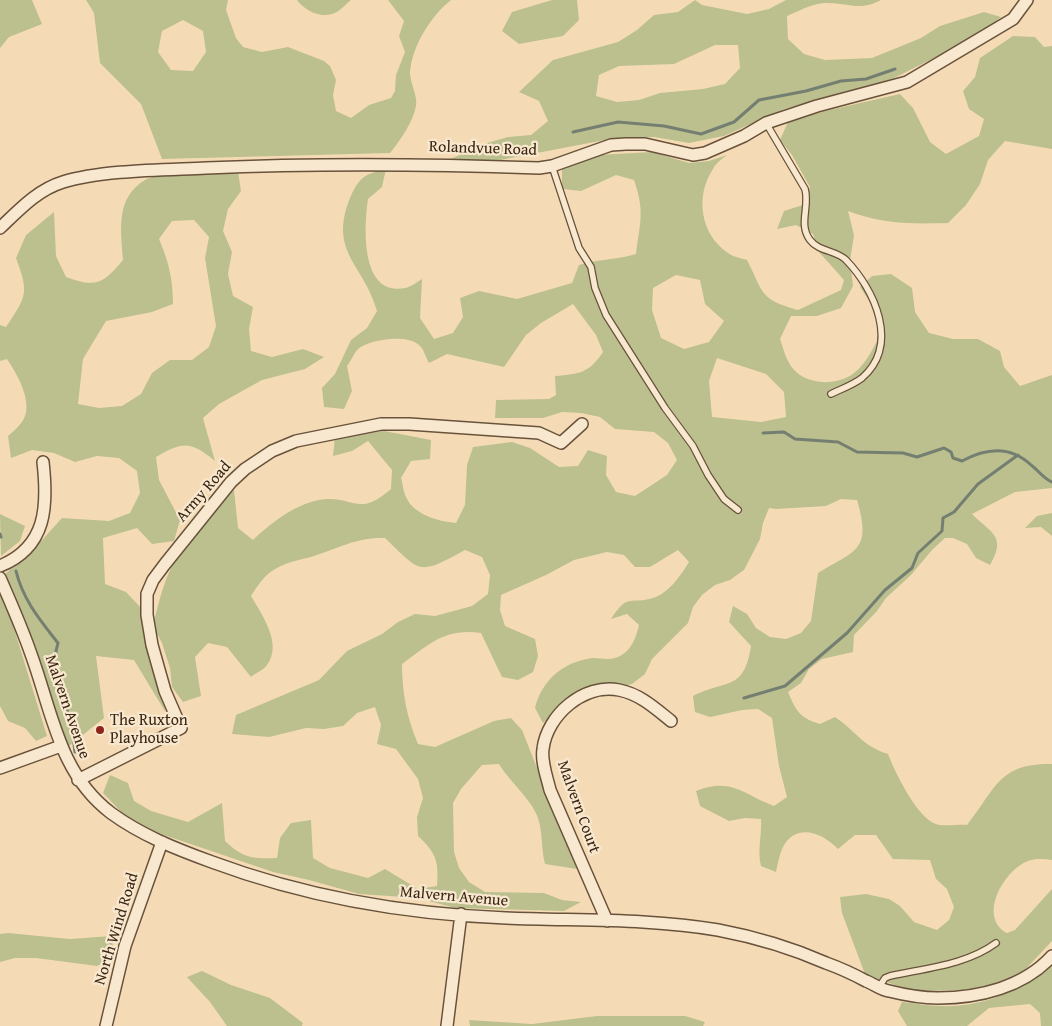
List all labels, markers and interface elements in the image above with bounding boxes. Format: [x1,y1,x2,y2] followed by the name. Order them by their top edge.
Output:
[429,138,537,160] street label: Rolandvue Road
[172,458,236,526] street label: Army Road
[40,653,94,761] street label: Malvern Avenue
[110,711,188,749] place label: The Ruxton Playhouse
[94,724,106,736] marker: The Ruxton Playhouse
[552,758,604,856] street label: Malvern Court
[91,871,143,987] street label: North Wind Road
[399,883,509,911] street label: Malvern Avenue

